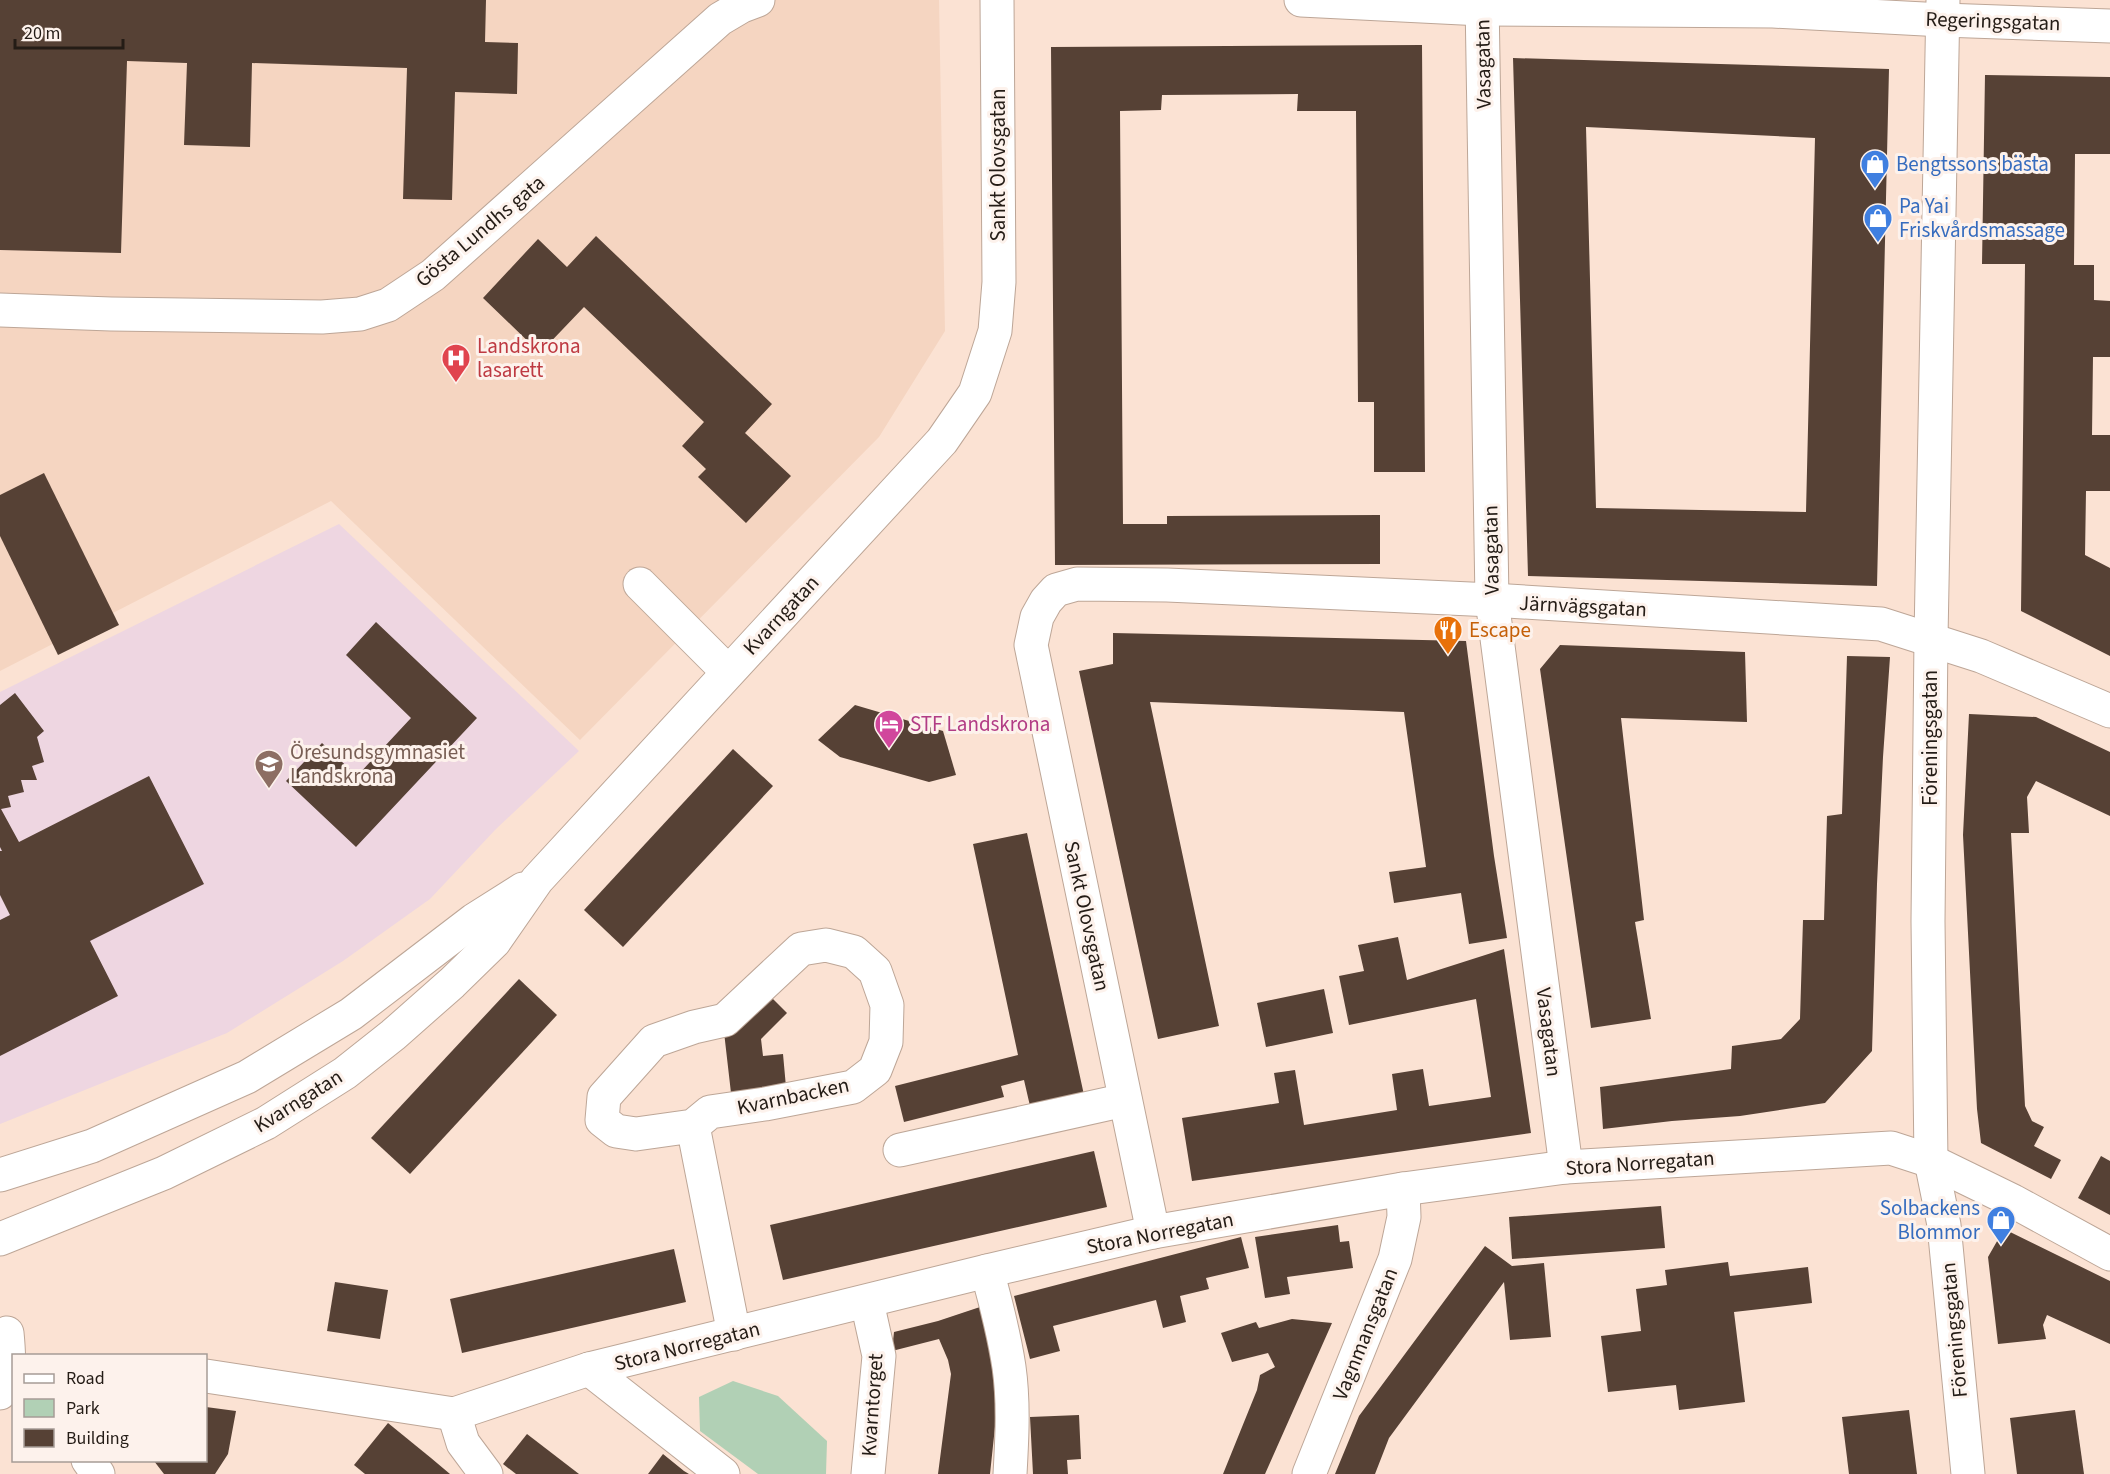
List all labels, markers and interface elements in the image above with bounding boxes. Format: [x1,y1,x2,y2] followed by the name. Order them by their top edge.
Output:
[1925,4,2061,38] street label: Regeringsgatan
[15,12,123,50] scale bar
[1467,19,1499,109] street label: Vasagatan
[24,21,60,46] text: 20 m
[983,88,1013,242] street label: Sankt Olovsgatan
[1859,148,1891,190] shop icon: Bengtssons bästa
[1896,149,2049,179] place label: Bengtssons bästa
[409,168,551,294] street label: Gösta Lundhs gata
[1899,191,2065,245] place label: Pa Yai Friskvårdsmassage
[1862,202,1894,244] shop icon: Pa Yai Friskvårdsmassage
[477,331,581,385] place label: Landskrona lasarett
[440,342,472,384] hospital icon: Landskrona lasarett
[1475,505,1507,595] street label: Vasagatan
[736,568,826,662] street label: Kvarngatan
[1518,588,1648,624] street label: Järnvägsgatan
[1432,614,1464,656] restaurant icon: Escape
[1469,615,1531,645] place label: Escape
[1915,670,1945,806] street label: Föreningsgatan
[873,708,905,750] hotel icon: STF Landskrona
[910,709,1050,739] place label: STF Landskrona
[290,737,465,791] place label: Öresundsgymnasiet Landskrona
[253,748,285,790] school or university icon: Öresundsgymnasiet Landskrona
[1056,838,1118,994] street label: Sankt Olovsgatan
[1529,986,1569,1078] street label: Vasagatan
[248,1062,348,1140] street label: Kvarngatan
[734,1069,852,1123] street label: Kvarnbacken
[1564,1143,1716,1183] street label: Stora Norregatan
[1880,1193,1981,1247] place label: Solbackens Blommor
[1084,1204,1236,1262] street label: Stora Norregatan
[1985,1204,2017,1246] shop icon: Solbackens Blommor
[1933,1261,1975,1399] street label: Föreningsgatan
[1325,1263,1405,1405] street label: Vagnmansgatan
[611,1313,763,1379] street label: Stora Norregatan
[853,1352,891,1458] street label: Kvarntorget
[12,1354,207,1462] legend
[66,1366,105,1391] text: Road
[66,1396,100,1421] text: Park
[66,1426,129,1451] text: Building

